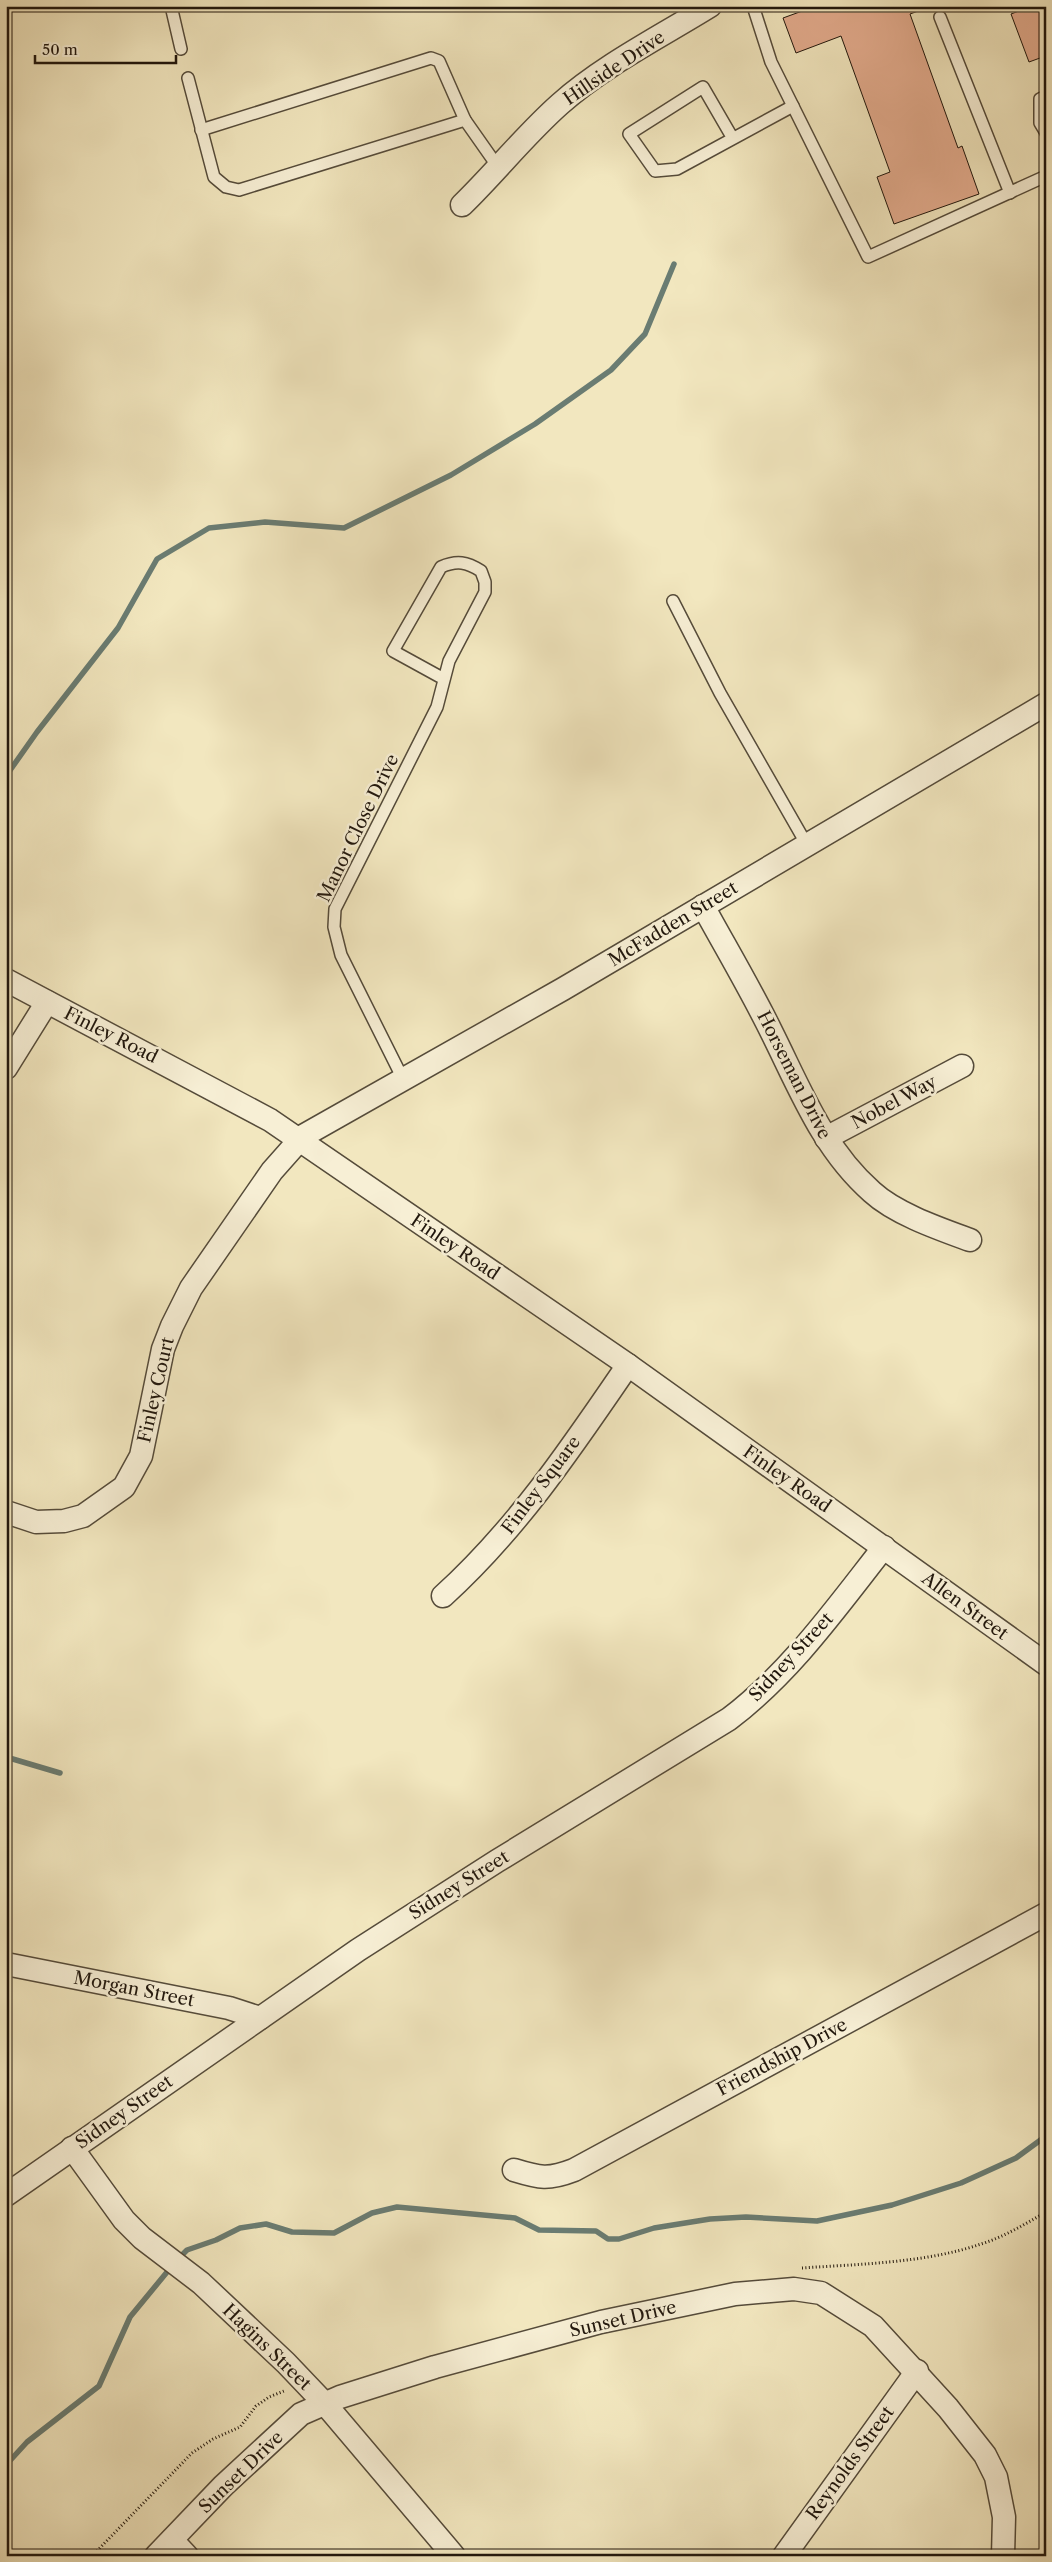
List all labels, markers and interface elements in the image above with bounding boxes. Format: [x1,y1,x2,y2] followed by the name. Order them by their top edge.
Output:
[559,26,669,110] street label: Hillside Drive
[35,32,176,64] scale bar
[42,40,78,59] text: 50 m
[313,751,403,905] street label: Manor Close Drive
[604,876,742,971] street label: McFadden Street
[60,1002,162,1068] street label: Finley Road
[752,1007,836,1143] street label: Horseman Drive
[848,1070,941,1134] street label: Nobel Way
[406,1209,504,1285] street label: Finley Road
[133,1334,179,1445] street label: Finley Court
[497,1432,585,1538] street label: Finley Square
[739,1441,835,1517] street label: Finley Road
[917,1567,1013,1645] street label: Allen Street
[744,1608,838,1706] street label: Sidney Street
[405,1845,513,1924] street label: Sidney Street
[72,1967,197,2012] street label: Morgan Street
[713,2013,851,2101] street label: Friendship Drive
[71,2070,177,2154] street label: Sidney Street
[567,2296,679,2342] street label: Sunset Drive
[218,2299,316,2395] street label: Hagins Street
[801,2401,899,2524] street label: Reynolds Street
[194,2426,288,2518] street label: Sunset Drive

